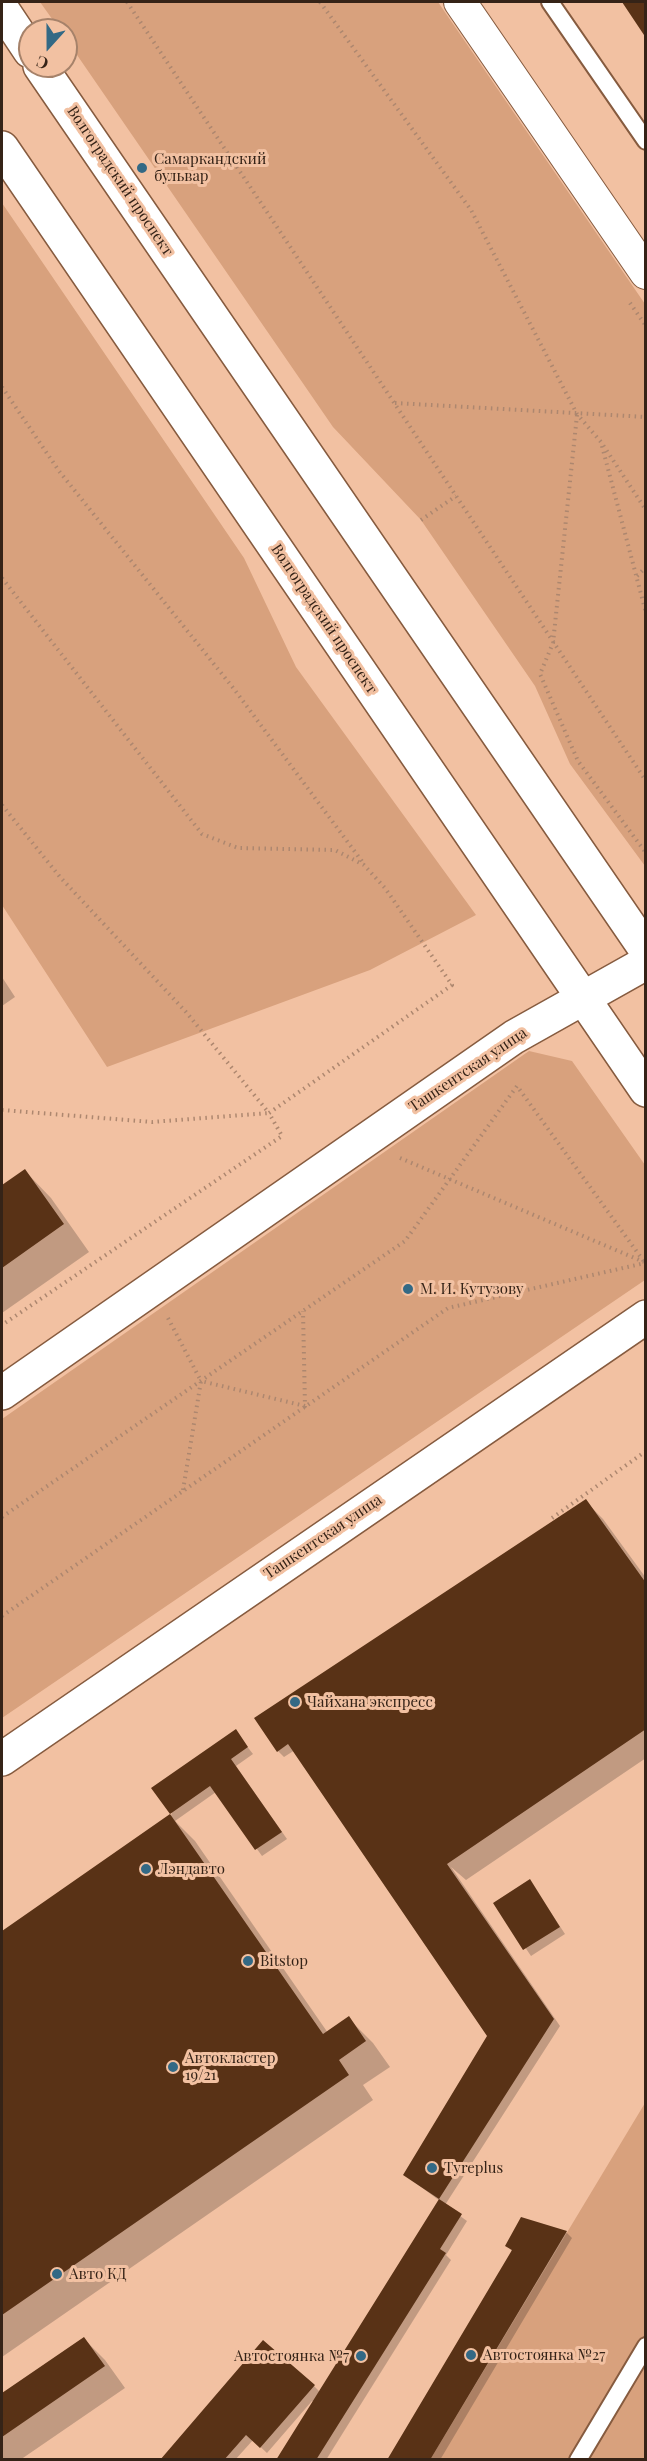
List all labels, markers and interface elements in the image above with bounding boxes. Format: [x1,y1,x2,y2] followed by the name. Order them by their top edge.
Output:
[18,18,78,78] north arrow
[33,52,51,75] text: С
[63,103,177,259] street label: Волгоградский проспект
[154,150,266,185] place label: Самаркандский бульвар
[135,161,149,175] marker: Самаркандский бульвар
[267,541,381,697] street label: Волгоградский проспект
[406,1024,530,1116] street label: Ташкентская улица
[420,1280,524,1298] place label: М. И. Кутузову
[401,1282,415,1296] marker: М. И. Кутузову
[261,1491,385,1583] street label: Ташкентская улица
[307,1693,433,1711] place label: Чайхана экспресс
[288,1695,302,1709] marker: Чайхана экспресс
[158,1860,225,1878] place label: Лэндавто
[139,1862,153,1876] marker: Лэндавто
[260,1952,308,1970] place label: Bitstop
[241,1954,255,1968] marker: Bitstop
[185,2049,276,2084] place label: Автокластер 19/21
[166,2060,180,2074] marker: Автокластер 19/21
[444,2159,503,2177] place label: Tyreplus
[425,2161,439,2175] marker: Tyreplus
[69,2265,127,2283] place label: Авто КД
[50,2267,64,2281] marker: Авто КД
[483,2346,605,2364] place label: Автостоянка №27
[234,2347,349,2365] place label: Автостоянка №7
[464,2348,478,2362] marker: Автостоянка №27
[354,2349,368,2363] marker: Автостоянка №7

